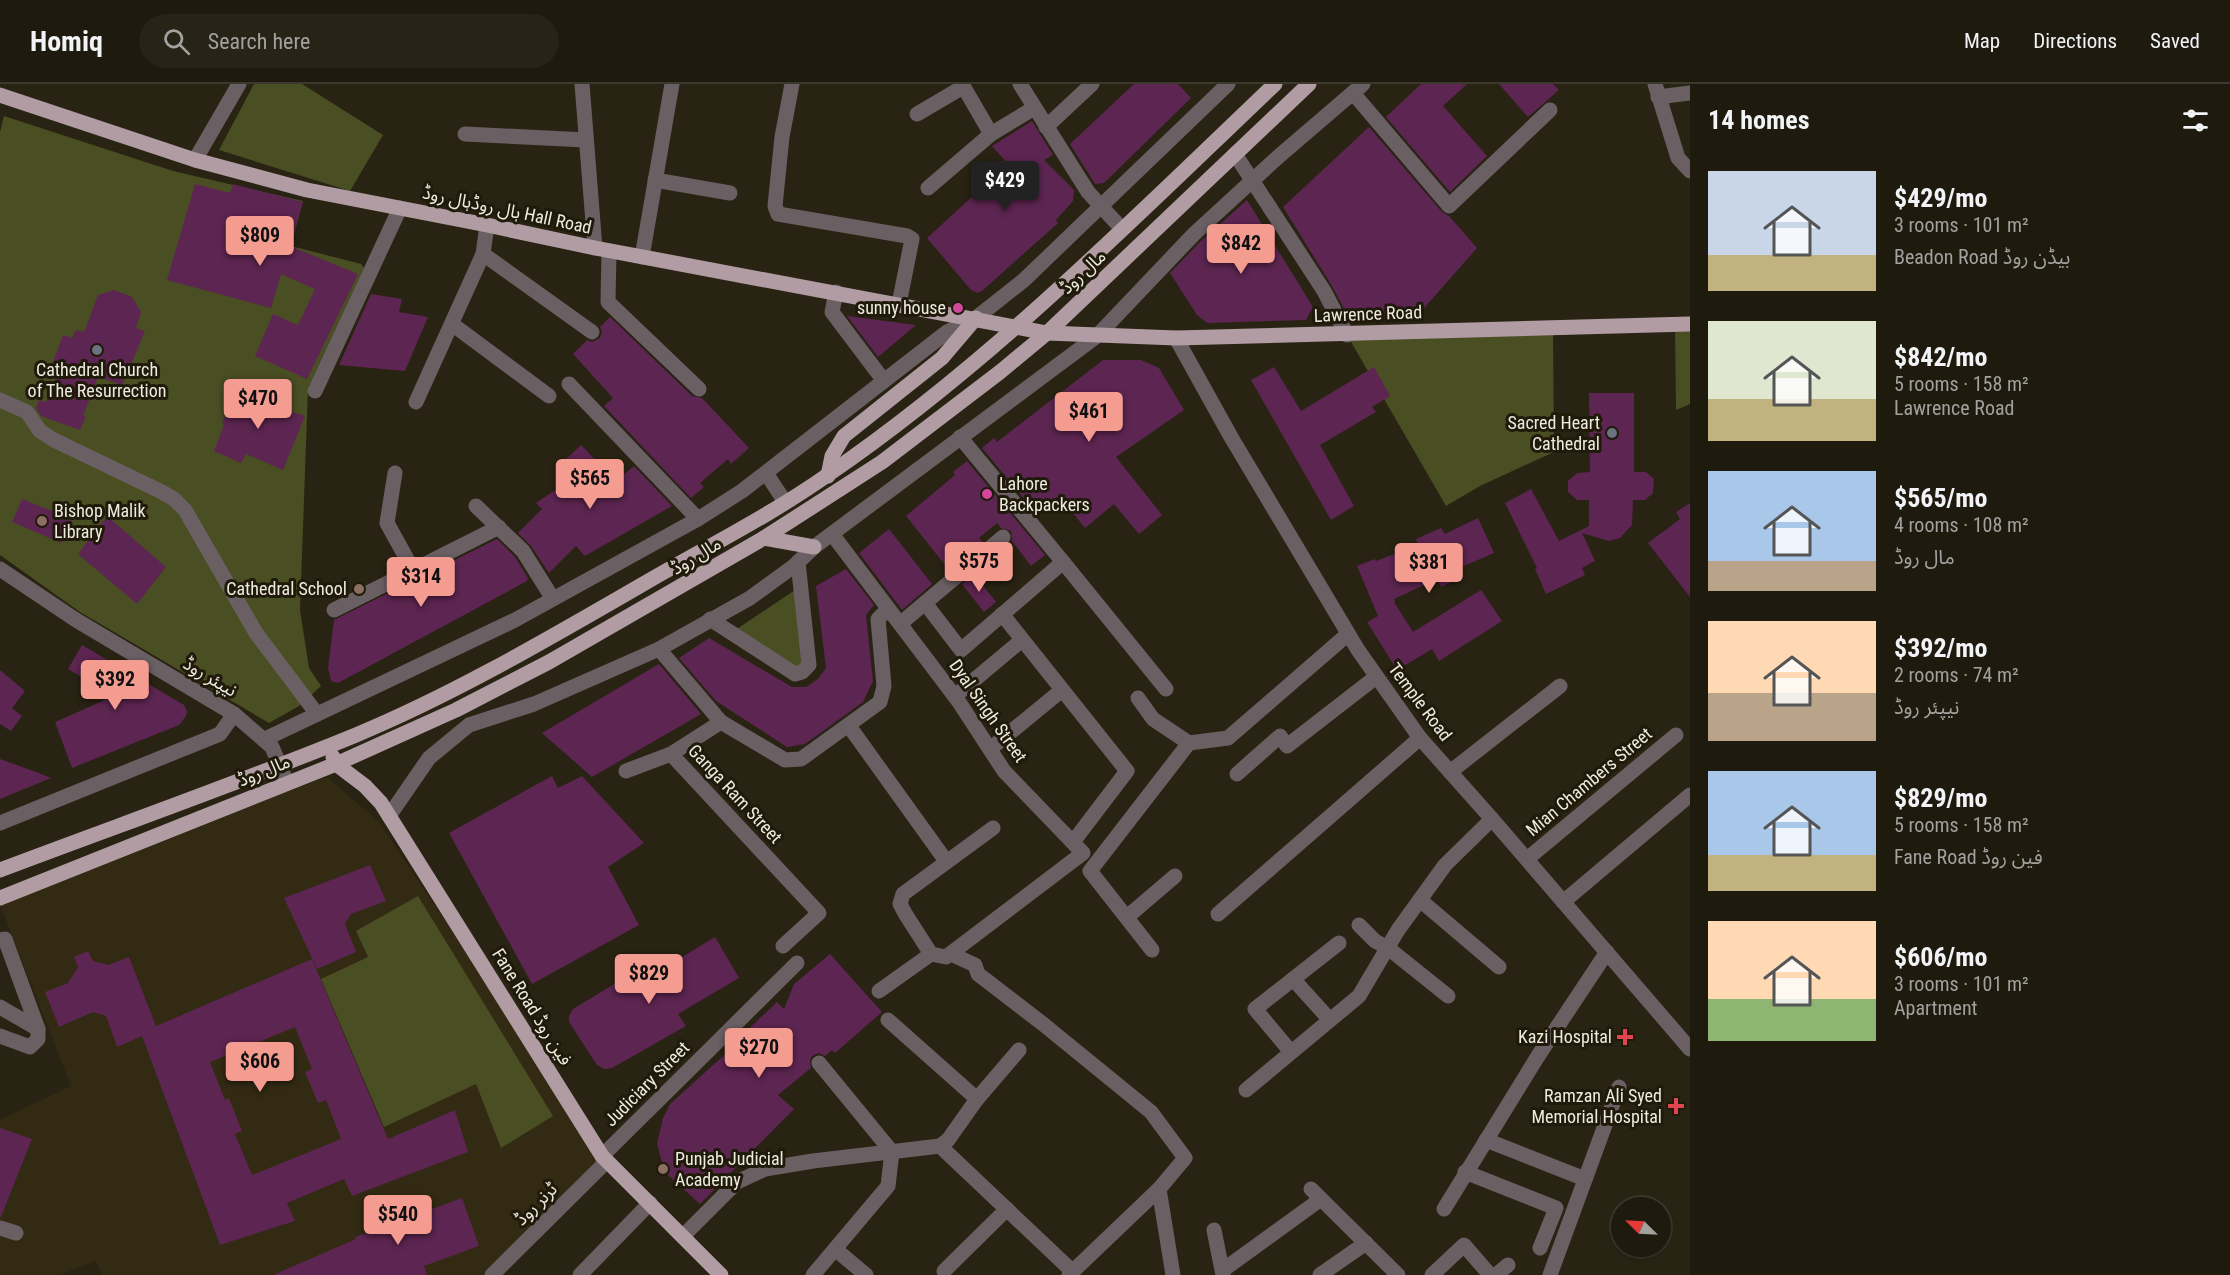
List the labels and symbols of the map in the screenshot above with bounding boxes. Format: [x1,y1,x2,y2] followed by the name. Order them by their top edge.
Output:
[969,161,1041,212] pin: $429
[420,181,594,239] street label: ہال روڈہال روڈ Hall Road
[224,216,296,267] pin: $809
[1205,224,1277,275] pin: $842
[1056,245,1110,299] street label: مال روڈ
[857,297,946,318] place label: sunny house
[951,301,965,315] marker: sunny house
[1313,301,1423,326] street label: Lawrence Road
[90,343,104,357] marker: Cathedral Church of The Resurrection
[28,359,166,401] place label: Cathedral Church of The Resurrection
[222,379,294,430] pin: $470
[1053,392,1125,443] pin: $461
[1507,412,1600,454] place label: Sacred Heart Cathedral
[1605,426,1619,440] marker: Sacred Heart Cathedral
[554,459,626,510] pin: $565
[999,473,1090,515] place label: Lahore Backpackers
[980,487,994,501] marker: Lahore Backpackers
[54,500,146,542] place label: Bishop Malik Library
[35,514,49,528] marker: Bishop Malik Library
[667,533,725,579] street label: مال روڈ
[943,542,1015,593] pin: $575
[1393,543,1465,594] pin: $381
[385,557,457,608] pin: $314
[226,578,347,599] place label: Cathedral School
[352,582,366,596] marker: Cathedral School
[179,652,241,702] street label: نیپئر روڈ
[945,655,1032,766] street label: Dyal Singh Street
[1384,659,1457,745] street label: Temple Road
[79,660,151,711] pin: $392
[1522,723,1656,840] street label: Mian Chambers Street
[684,740,787,848] street label: Ganga Ram Street
[235,751,293,791] street label: مال روڈ
[487,944,577,1070] street label: Fane Road فین روڈ
[613,954,685,1005] pin: $829
[1518,1026,1612,1047] place label: Kazi Hospital
[723,1028,795,1079] pin: $270
[1616,1028,1634,1046] marker: Kazi Hospital
[600,1037,693,1130] street label: Judiciary Street
[224,1042,296,1093] pin: $606
[1531,1085,1662,1127] place label: Ramzan Ali Syed Memorial Hospital
[1667,1097,1685,1115] marker: Ramzan Ali Syed Memorial Hospital
[675,1148,784,1190] place label: Punjab Judicial Academy
[656,1162,670,1176] marker: Punjab Judicial Academy
[510,1177,563,1230] street label: ٹرنر روڈ
[362,1195,434,1246] pin: $540
[1611,1197,1671,1257] north arrow

